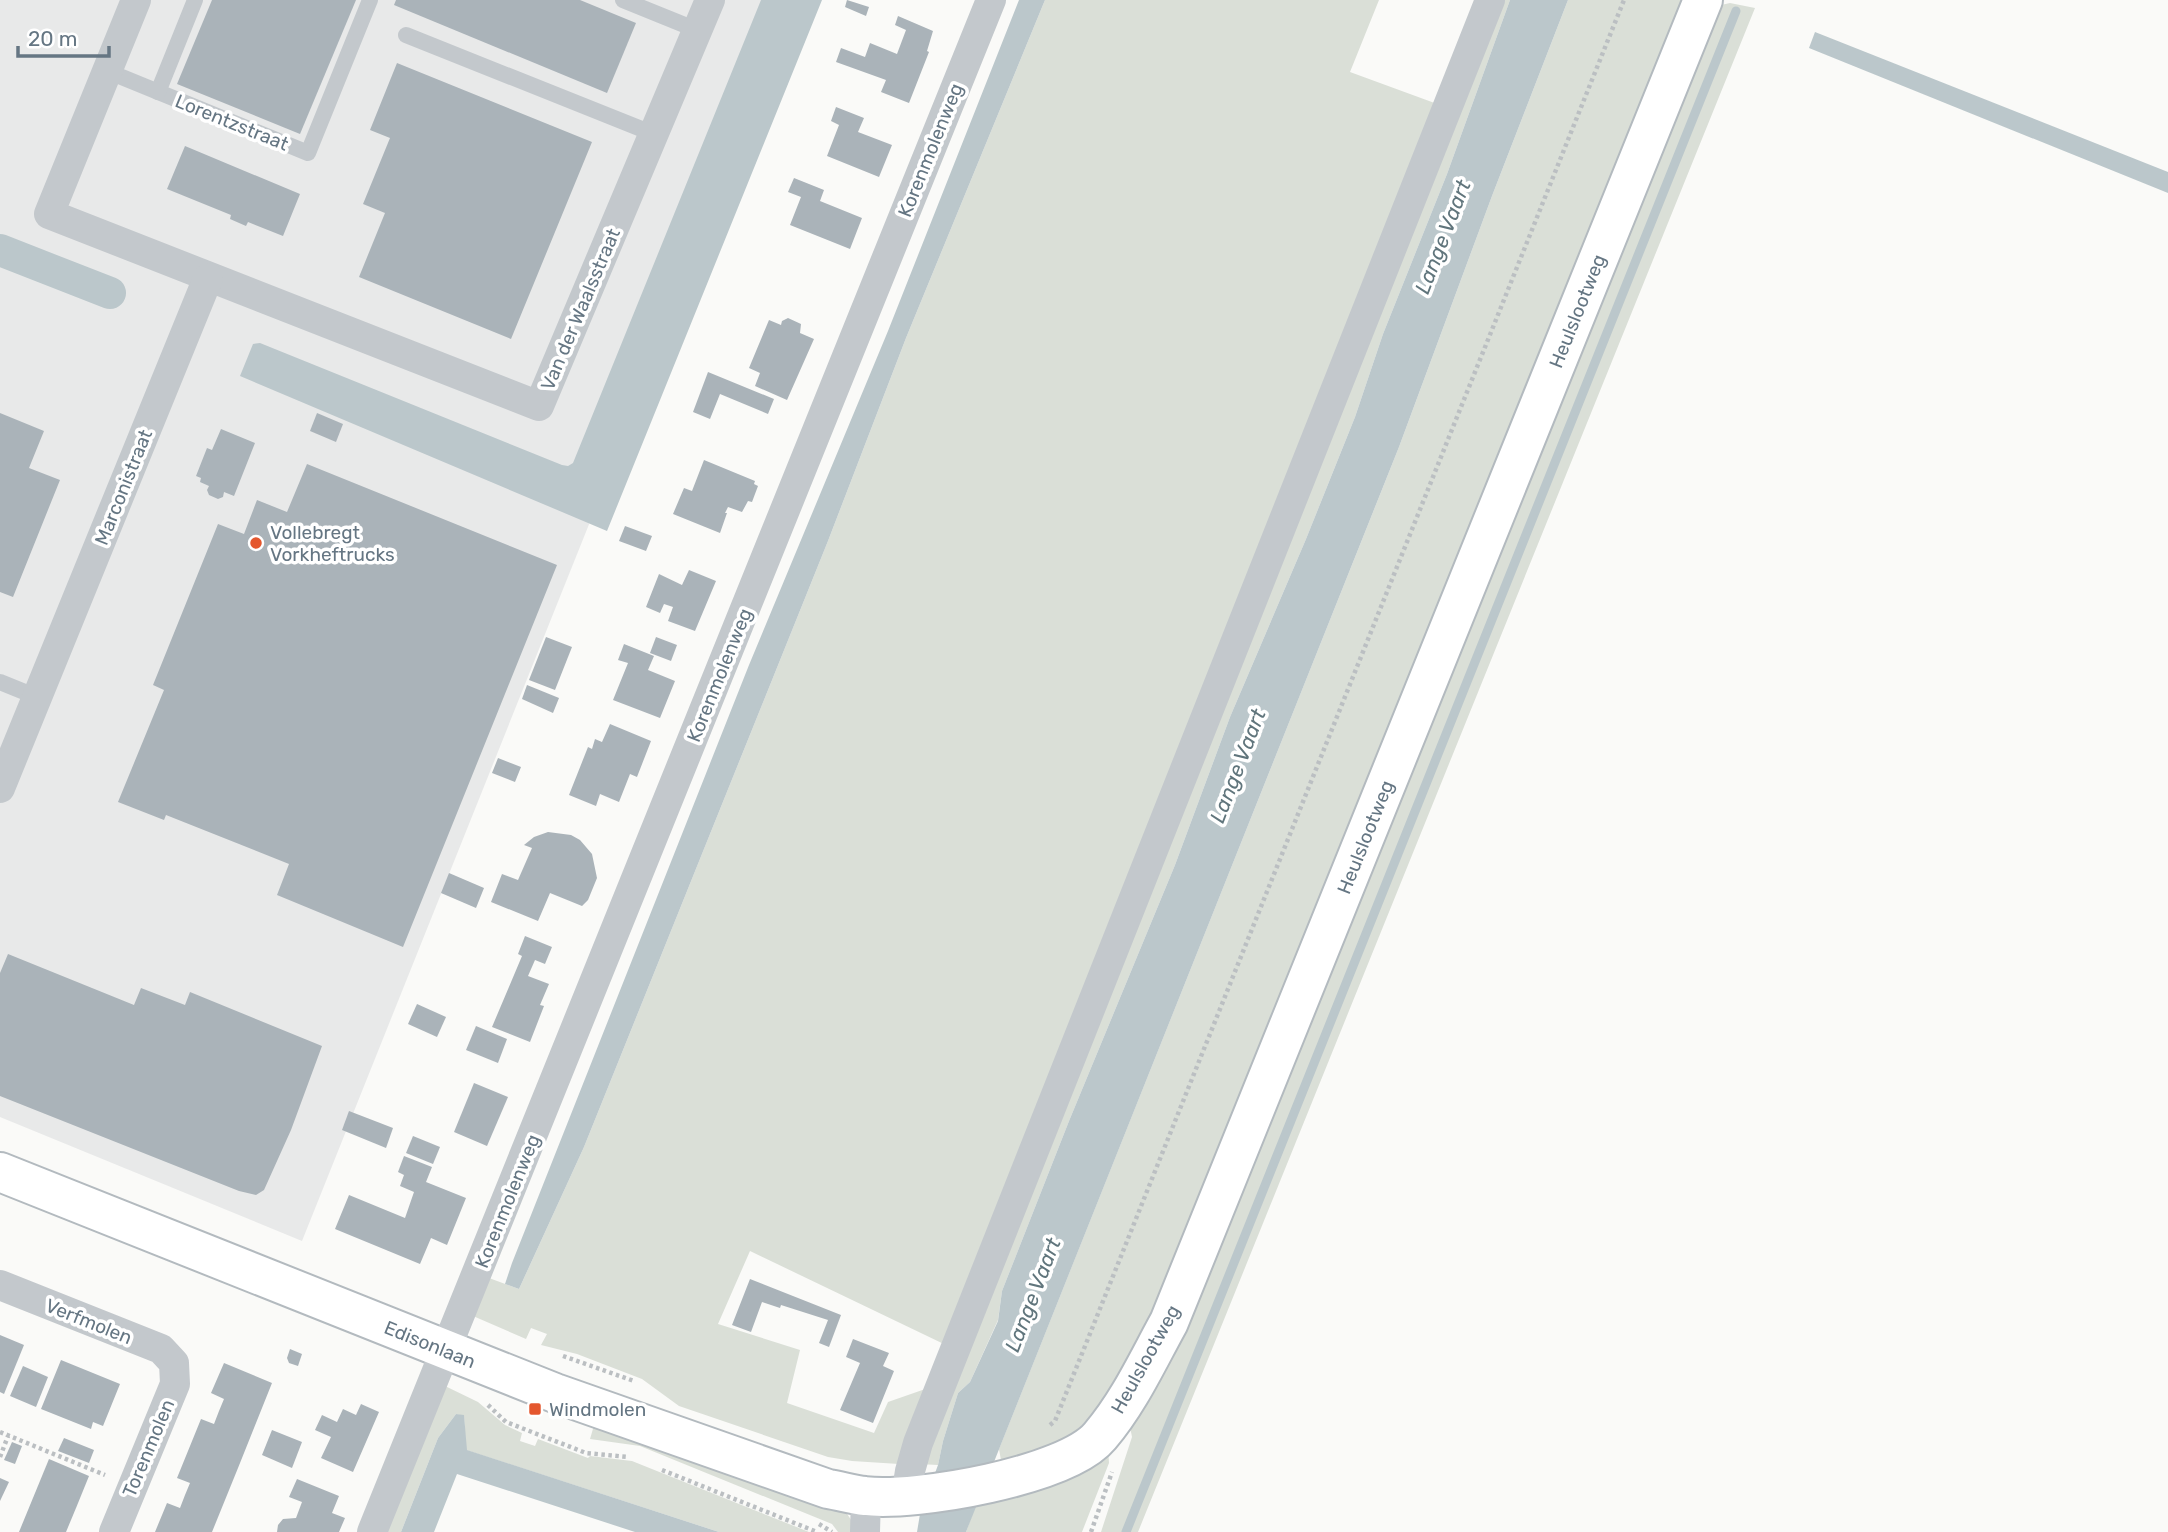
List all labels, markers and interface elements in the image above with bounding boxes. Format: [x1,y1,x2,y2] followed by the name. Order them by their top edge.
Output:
[18,14,108,58] scale bar
[28,26,77,51] text: 20 m
[893,80,968,220] street label: Korenmolenweg
[172,89,292,156] street label: Lorentzstraat
[1409,175,1476,297] water label: Lange Vaart
[536,224,625,394] street label: Van der Waalsstraat
[1544,251,1611,371] street label: Heulslootweg
[90,426,157,548] street label: Marconistraat
[270,521,395,566] place label: Vollebregt Vorkheftrucks
[248,535,264,551] marker: Vollebregt Vorkheftrucks
[682,605,757,745] street label: Korenmolenweg
[1204,704,1271,826] water label: Lange Vaart
[1332,777,1399,897] street label: Heulslootweg
[470,1131,545,1271] street label: Korenmolenweg
[999,1233,1066,1355] water label: Lange Vaart
[42,1294,135,1349] street label: Verfmolen
[1106,1301,1185,1418] street label: Heulslootweg
[381,1316,479,1373] street label: Edisonlaan
[118,1396,179,1500] street label: Torenmolen
[549,1398,646,1421] place label: Windmolen
[527,1401,543,1417] marker: Windmolen

